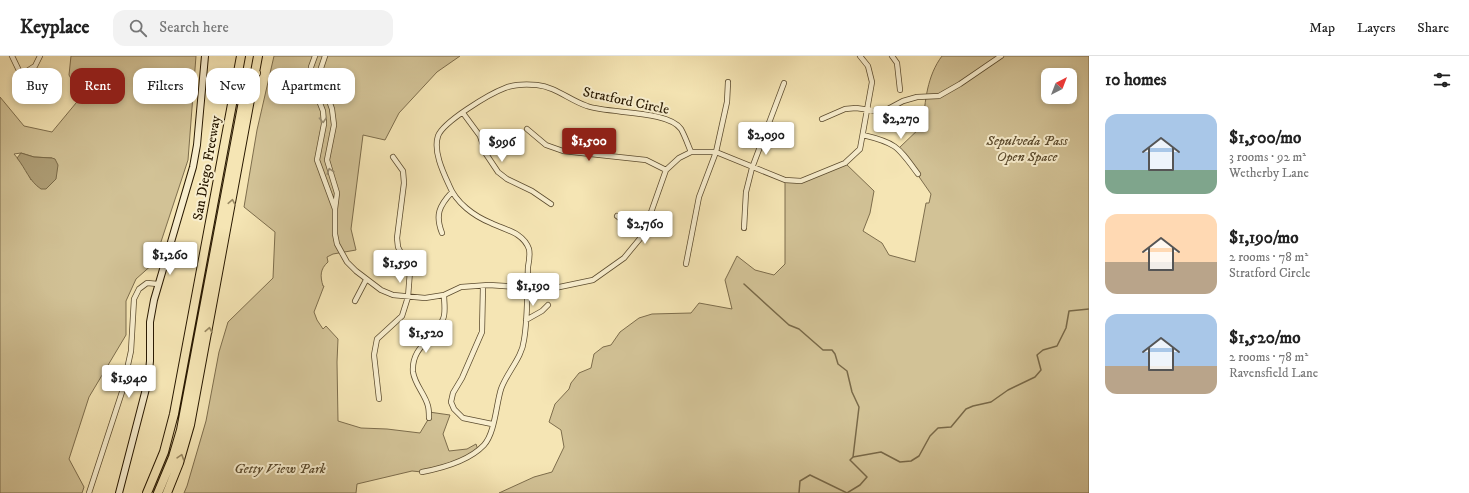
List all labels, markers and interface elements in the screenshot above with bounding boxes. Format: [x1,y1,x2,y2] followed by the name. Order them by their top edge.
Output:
[113,10,393,46] search box
[20,16,89,39] text: Keyplace
[127,17,149,39] icon: search
[159,18,229,37] text: Search here
[1309,19,1335,37] text: Map
[1357,19,1395,37] text: Layers
[1417,19,1449,37] text: Share
[12,68,62,104] chip: Buy
[70,68,125,104] chip: Rent
[133,68,198,104] chip: Filters
[206,68,260,104] chip: New
[268,68,355,104] chip: Apartment
[1041,68,1077,104] north arrow
[1041,68,1077,104] map controls
[1105,69,1167,91] text: 10 homes
[1431,69,1453,91] icon: filters
[581,83,671,119] street label: Stratford Circle
[868,106,934,140] pin: $2,270
[882,111,920,127] text: $2,270
[189,114,225,222] street label: San Diego Freeway
[319,117,328,123] one-way arrow
[733,122,799,156] pin: $2,090
[747,127,785,143] text: $2,090
[1229,127,1301,149] text: $1,500/mo
[556,128,622,162] pin: $1,500
[478,129,526,163] pin: $996
[1137,130,1185,178] icon: home
[985,132,1068,166] park label: Sepulveda Pass Open Space
[571,133,607,149] text: $1,500
[489,134,515,150] text: $996
[1229,149,1306,165] text: 3 rooms · 92 m²
[1229,165,1309,181] text: Wetherby Lane
[326,168,335,175] one-way arrow
[227,199,236,205] one-way arrow
[612,211,678,245] pin: $2,760
[627,216,663,232] text: $2,760
[1229,227,1299,249] text: $1,190/mo
[1137,230,1185,278] icon: home
[137,242,203,276] pin: $1,260
[152,247,188,263] text: $1,260
[1229,249,1308,265] text: 2 rooms · 78 m²
[367,250,433,284] pin: $1,590
[382,255,418,271] text: $1,590
[1229,265,1311,281] text: Stratford Circle
[500,273,566,307] pin: $1,190
[516,278,550,294] text: $1,190
[393,320,459,354] pin: $1,520
[408,325,444,341] text: $1,520
[204,327,212,333] one-way arrow
[1229,327,1300,349] text: $1,520/mo
[1137,330,1185,378] icon: home
[1229,349,1308,365] text: 2 rooms · 78 m²
[96,365,162,399] pin: $1,940
[1229,365,1318,381] text: Ravensfield Lane
[111,370,147,386] text: $1,940
[176,453,185,460] one-way arrow
[234,460,326,478] park label: Getty View Park

